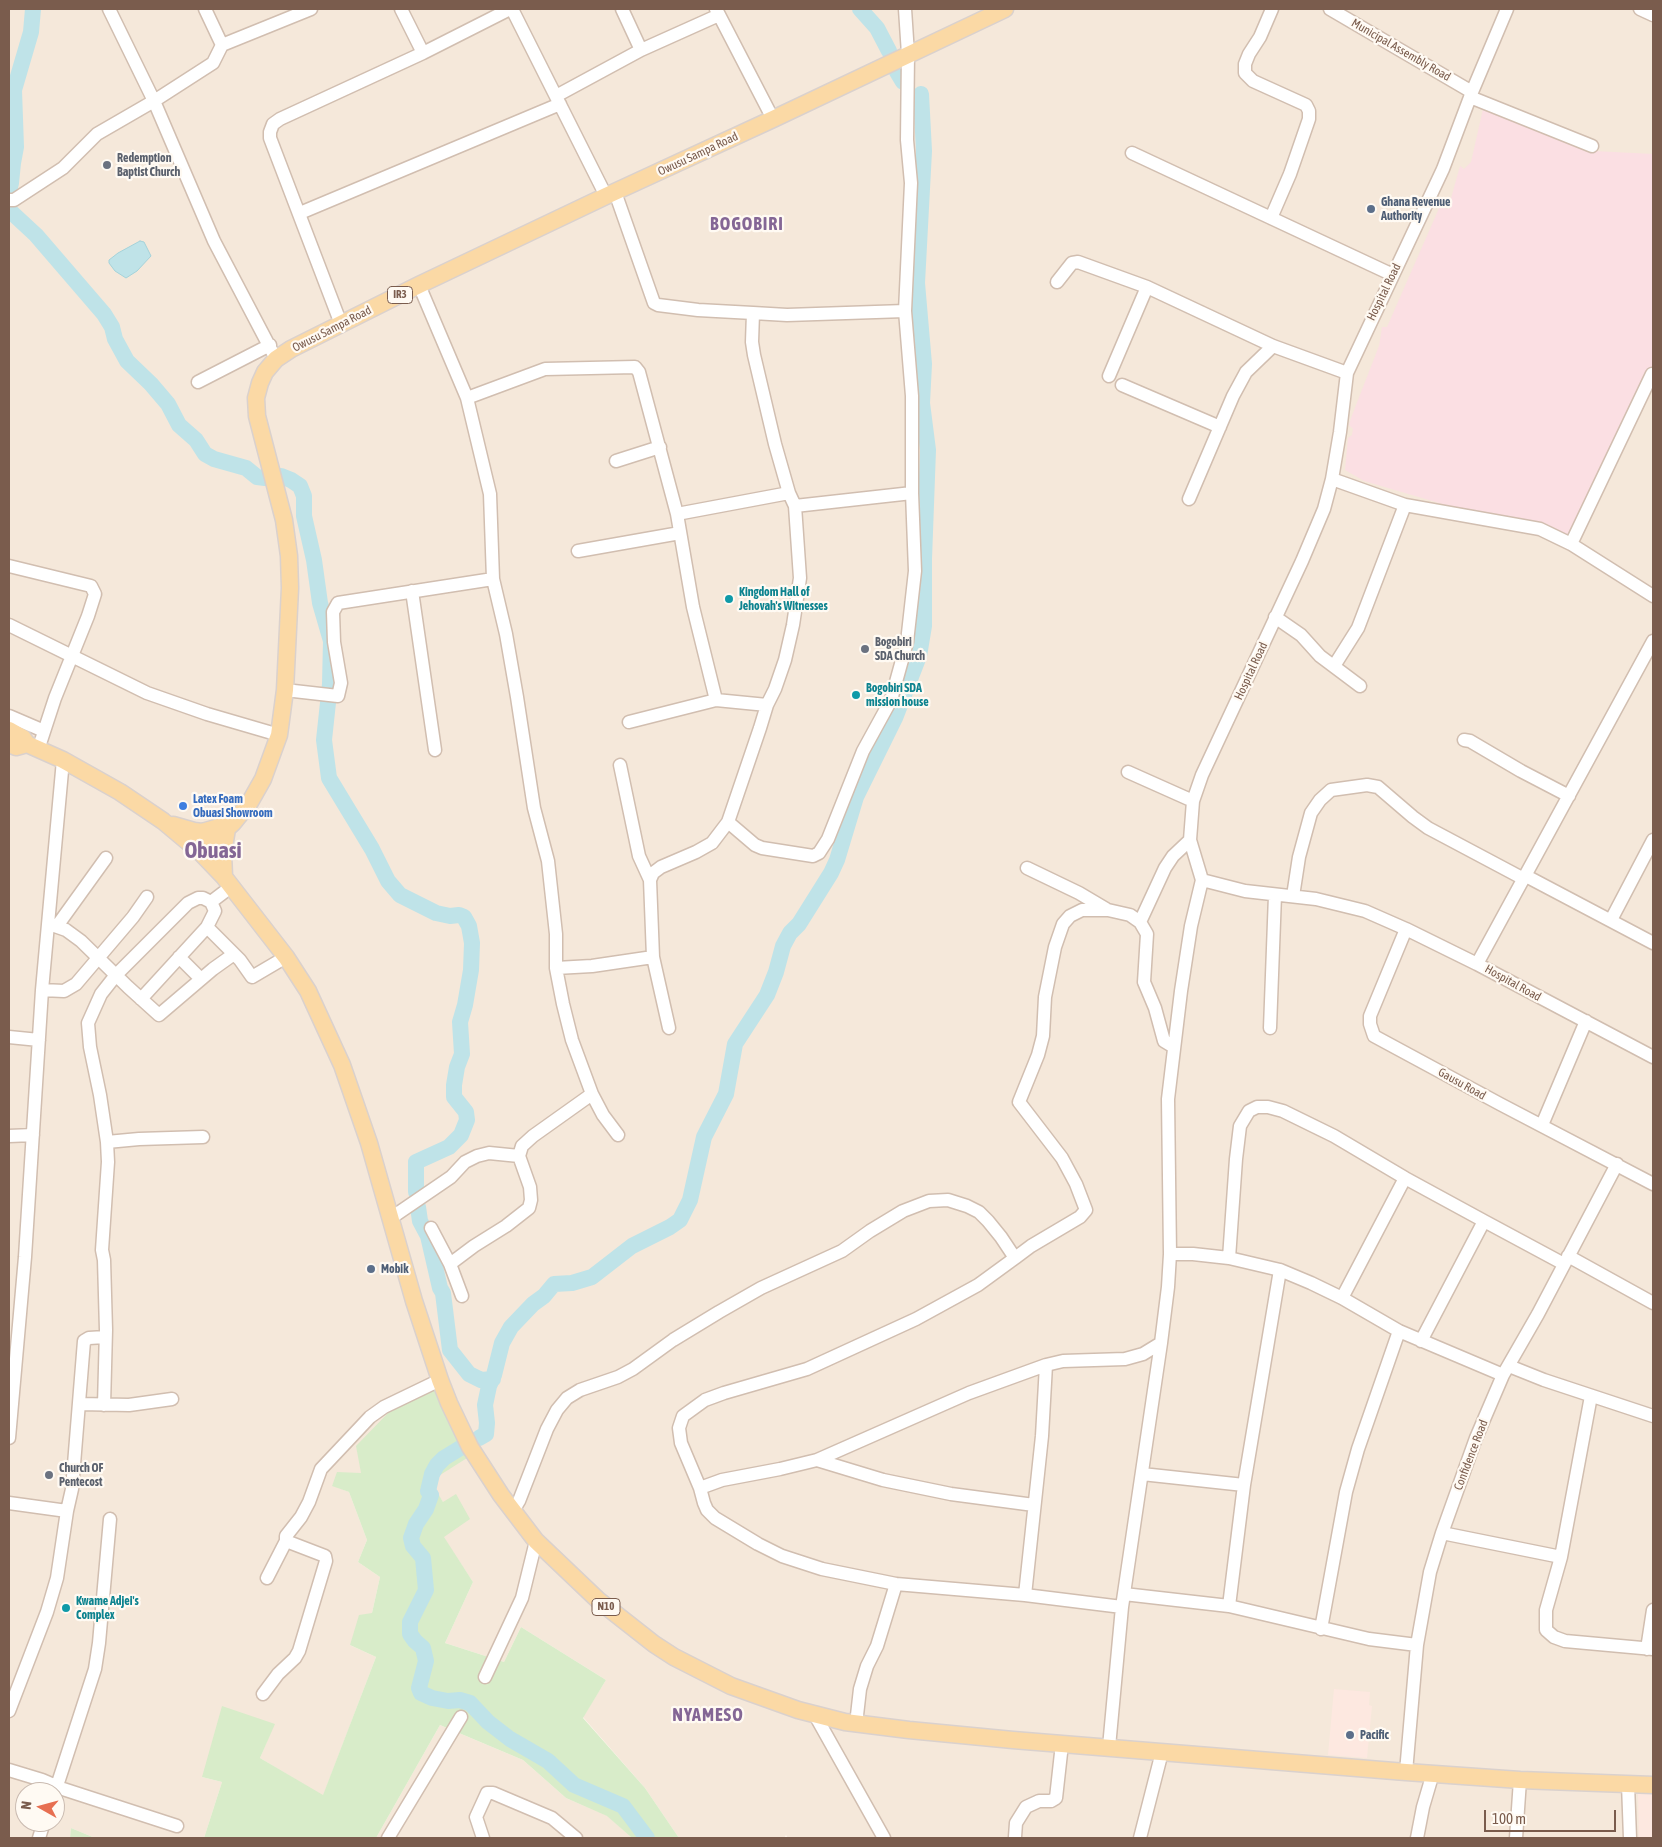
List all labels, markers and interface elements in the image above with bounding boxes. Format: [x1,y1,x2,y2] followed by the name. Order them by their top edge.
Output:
[1349,16,1453,84] street label: Municipal Assembly Road
[656,129,740,179] street label: Owusu Sampa Road
[117,151,180,179] place label: Redemption Baptist Church
[101,159,113,171] marker: Redemption Baptist Church
[1381,195,1450,223] place label: Ghana Revenue Authority
[1365,203,1377,215] marker: Ghana Revenue Authority
[709,213,785,235] district label: BOGOBIRI
[1364,261,1404,323] street label: Hospital Road
[388,286,412,304] road number: IR3
[290,303,374,355] street label: Owusu Sampa Road
[739,585,828,613] place label: Kingdom Hall of Jehovah's Witnesses
[723,593,735,605] marker: Kingdom Hall of Jehovah's Witnesses
[875,635,925,663] place label: Bogobiri SDA Church
[1231,640,1271,702] street label: Hospital Road
[859,643,871,655] marker: Bogobiri SDA Church
[866,681,929,709] place label: Bogobiri SDA mission house
[850,689,862,701] marker: Bogobiri SDA mission house
[193,792,273,820] place label: Latex Foam Obuasi Showroom
[177,800,189,812] marker: Latex Foam Obuasi Showroom
[185,838,241,864] district label: Obuasi
[1482,962,1544,1004] street label: Hospital Road
[1436,1065,1488,1103] street label: Gausu Road
[381,1262,408,1276] place label: Mobik
[365,1263,377,1275] marker: Mobik
[1451,1418,1491,1492] street label: Confidence Road
[59,1461,103,1489] place label: Church OF Pentecost
[43,1469,55,1481] marker: Church OF Pentecost
[76,1594,139,1622] place label: Kwame Adjei's Complex
[592,1598,620,1615] road number: N10
[60,1602,72,1614] marker: Kwame Adjei's Complex
[671,1704,745,1726] district label: NYAMESO
[1360,1728,1389,1742] place label: Pacific
[1344,1729,1356,1741] marker: Pacific
[15,1782,65,1832] north arrow
[18,1800,35,1810] text: N
[1487,1800,1620,1832] scale bar
[1492,1810,1526,1827] text: 100 m

